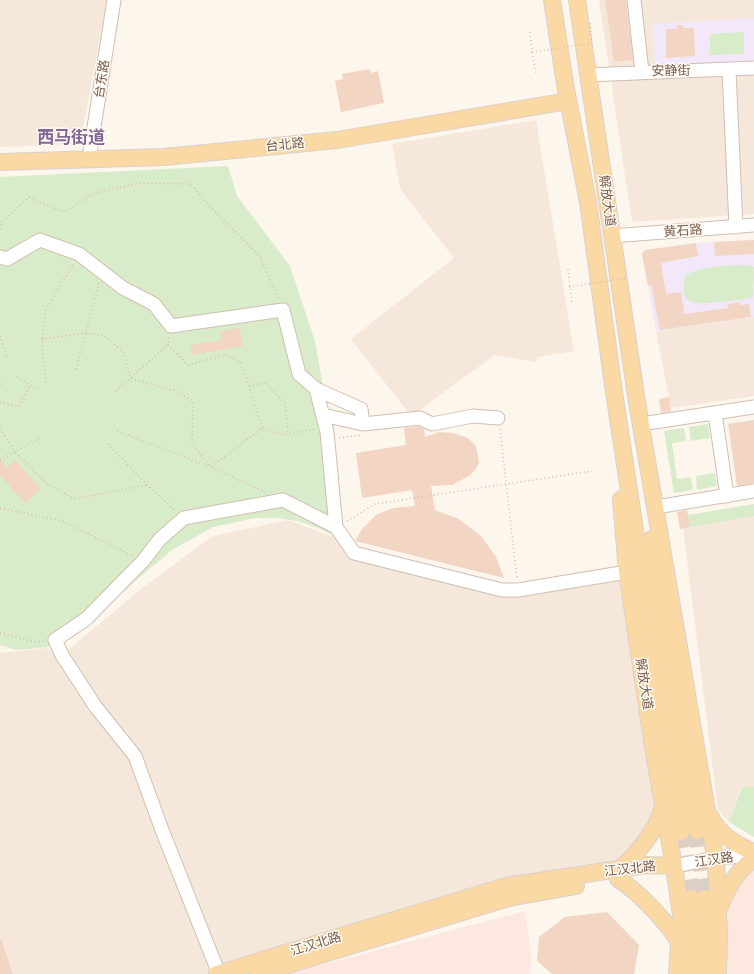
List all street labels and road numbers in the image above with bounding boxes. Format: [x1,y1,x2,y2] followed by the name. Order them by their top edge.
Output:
[91,58,113,100] street label: 台东路
[651,63,691,79] street label: 安静街
[265,135,305,155] street label: 台北路
[595,174,619,228] street label: 解放大道
[663,222,703,240] street label: 黄石路
[632,657,656,711] street label: 解放大道
[694,849,734,871] street label: 江汉路
[603,858,657,880] street label: 江汉北路
[289,929,343,959] street label: 江汉北路

